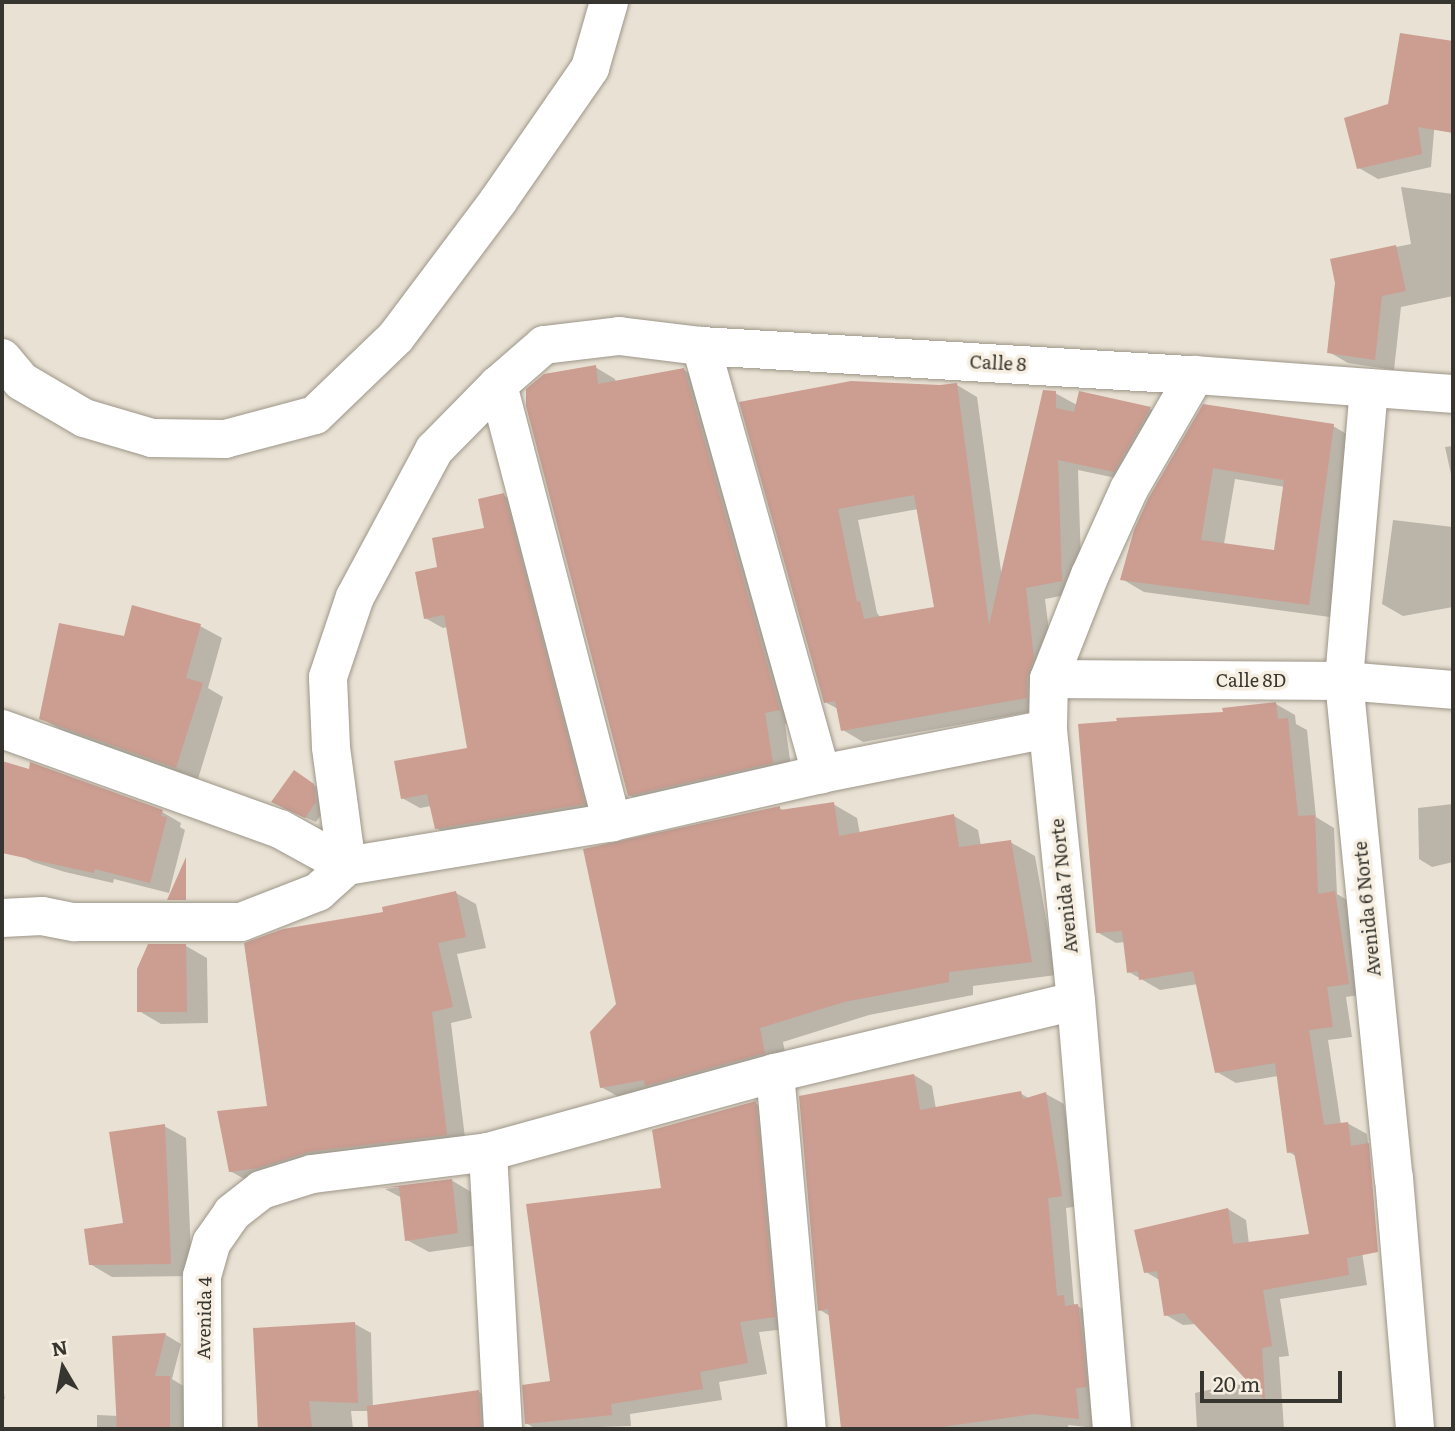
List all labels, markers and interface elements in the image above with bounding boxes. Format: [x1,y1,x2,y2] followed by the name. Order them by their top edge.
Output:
[969,351,1027,375] street label: Calle 8
[1216,669,1286,691] street label: Calle 8D
[1046,818,1082,954] street label: Avenida 7 Norte
[1349,840,1385,978] street label: Avenida 6 Norte
[192,1276,216,1360] street label: Avenida 4
[49,1332,70,1362] text: N
[28,1333,98,1403] north arrow
[1203,1358,1345,1402] scale bar
[1213,1367,1260,1398] text: 20 m

